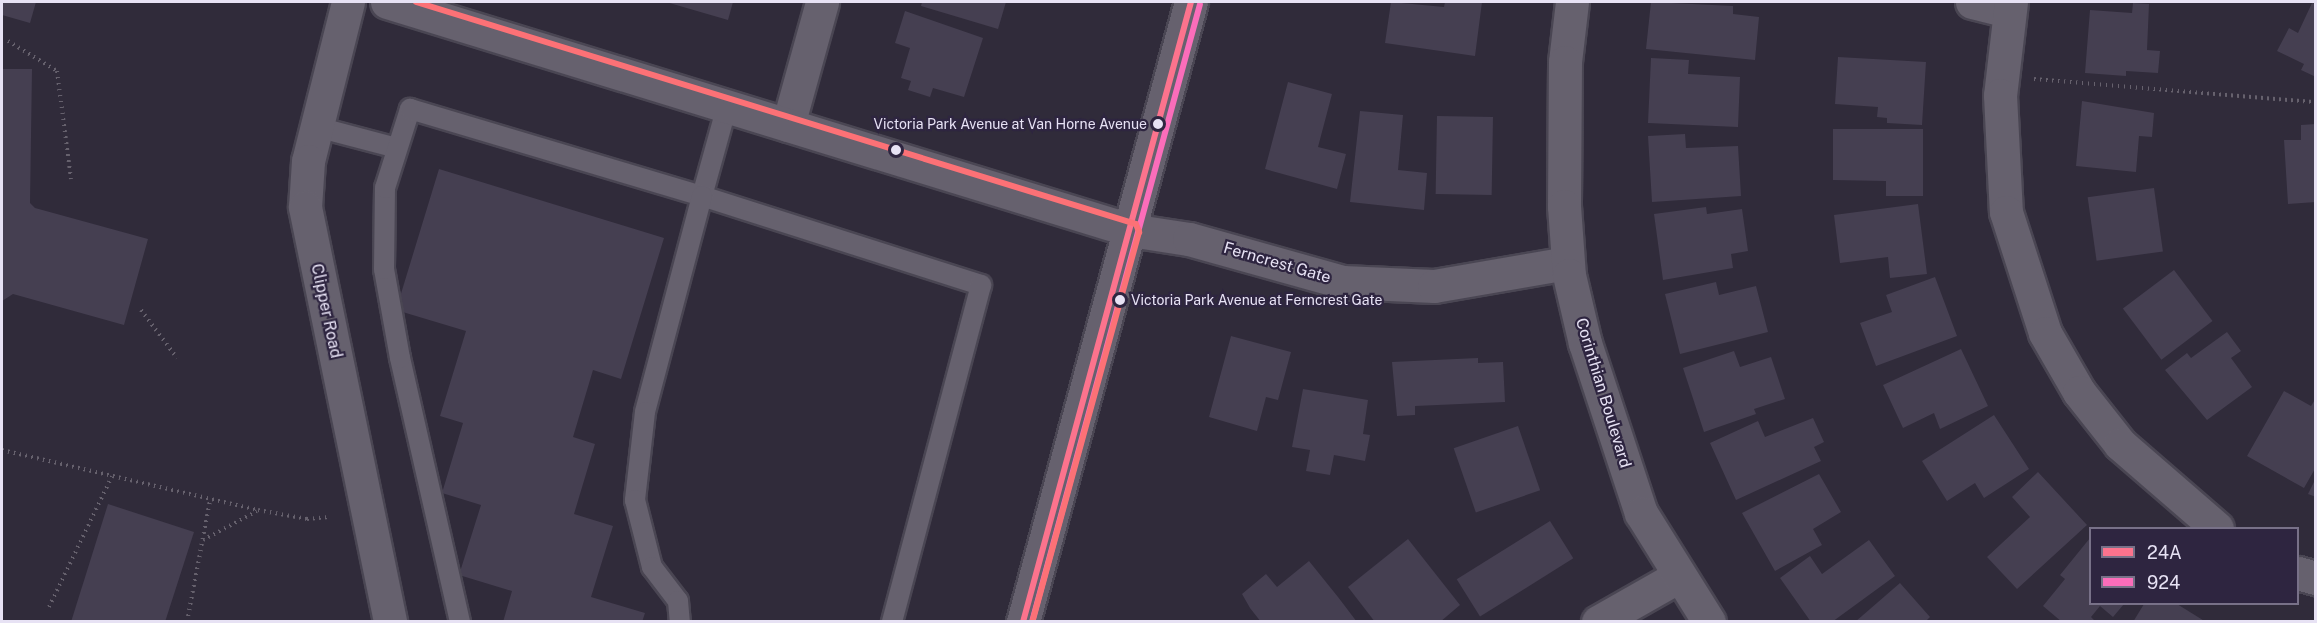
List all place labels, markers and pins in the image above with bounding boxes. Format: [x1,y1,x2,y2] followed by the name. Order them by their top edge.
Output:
[873,116,1147,132] place label: Victoria Park Avenue at Van Horne Avenue
[1152,118,1164,130] marker: Victoria Park Avenue at Van Horne Avenue
[890,144,902,156] unlabelled marker
[1131,292,1382,308] place label: Victoria Park Avenue at Ferncrest Gate
[1114,294,1126,306] marker: Victoria Park Avenue at Ferncrest Gate

